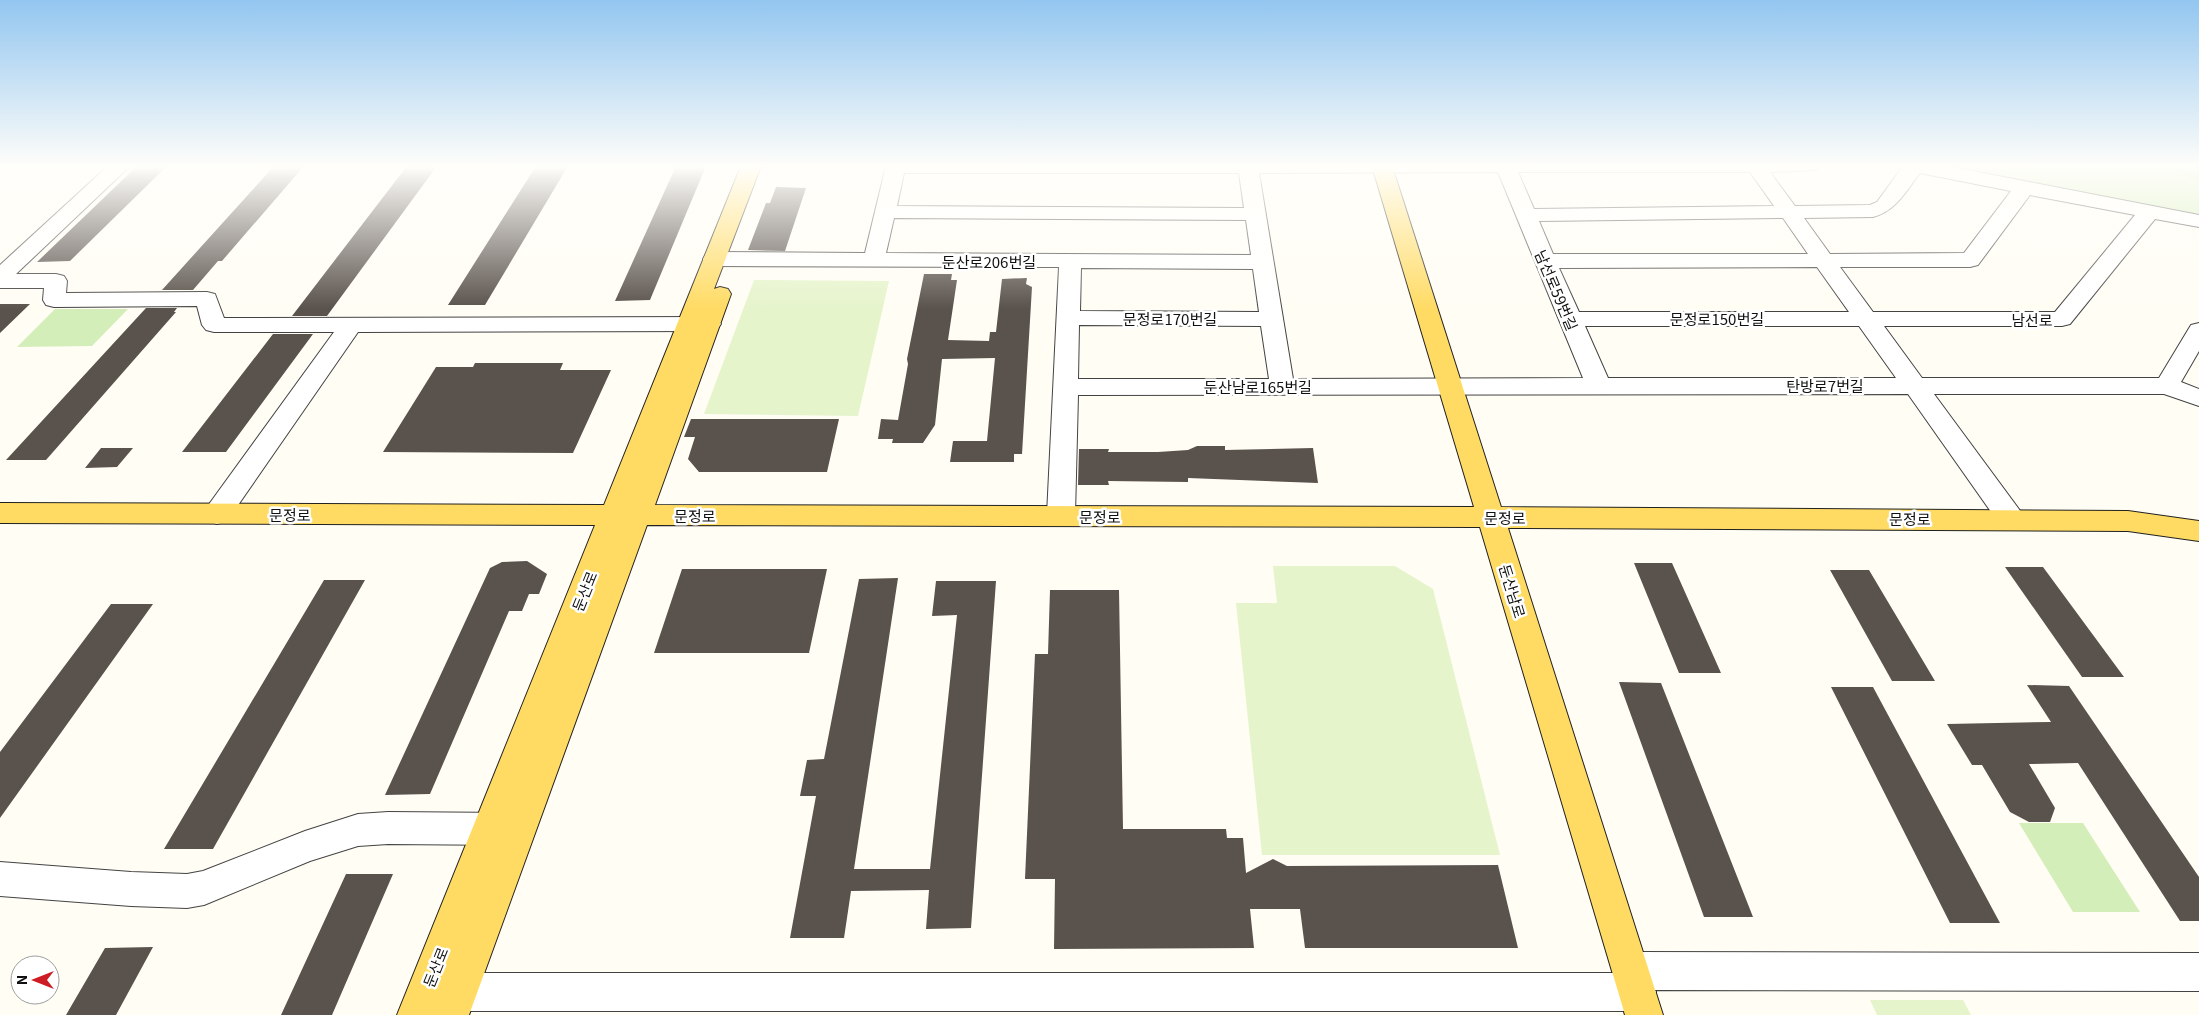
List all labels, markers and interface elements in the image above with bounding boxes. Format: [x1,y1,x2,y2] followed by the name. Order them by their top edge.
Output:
[1531,246,1583,334] street label: 남선로59번길
[942,251,1036,272] street label: 둔산로206번길
[1123,308,1217,329] street label: 문정로170번길
[1670,308,1764,329] street label: 문정로150번길
[2011,309,2053,330] street label: 남선로
[1786,375,1864,396] street label: 탄방로7번길
[1204,376,1312,397] street label: 둔산남로165번길
[269,504,311,525] street label: 문정로
[674,505,716,526] street label: 문정로
[1079,506,1121,527] street label: 문정로
[1484,507,1526,528] street label: 문정로
[1889,508,1931,529] street label: 문정로
[1495,562,1531,620] street label: 둔산남로
[567,568,601,614] street label: 둔산로
[418,944,452,990] street label: 둔산로
[10,955,60,1005] north arrow
[11,975,31,985] text: N

